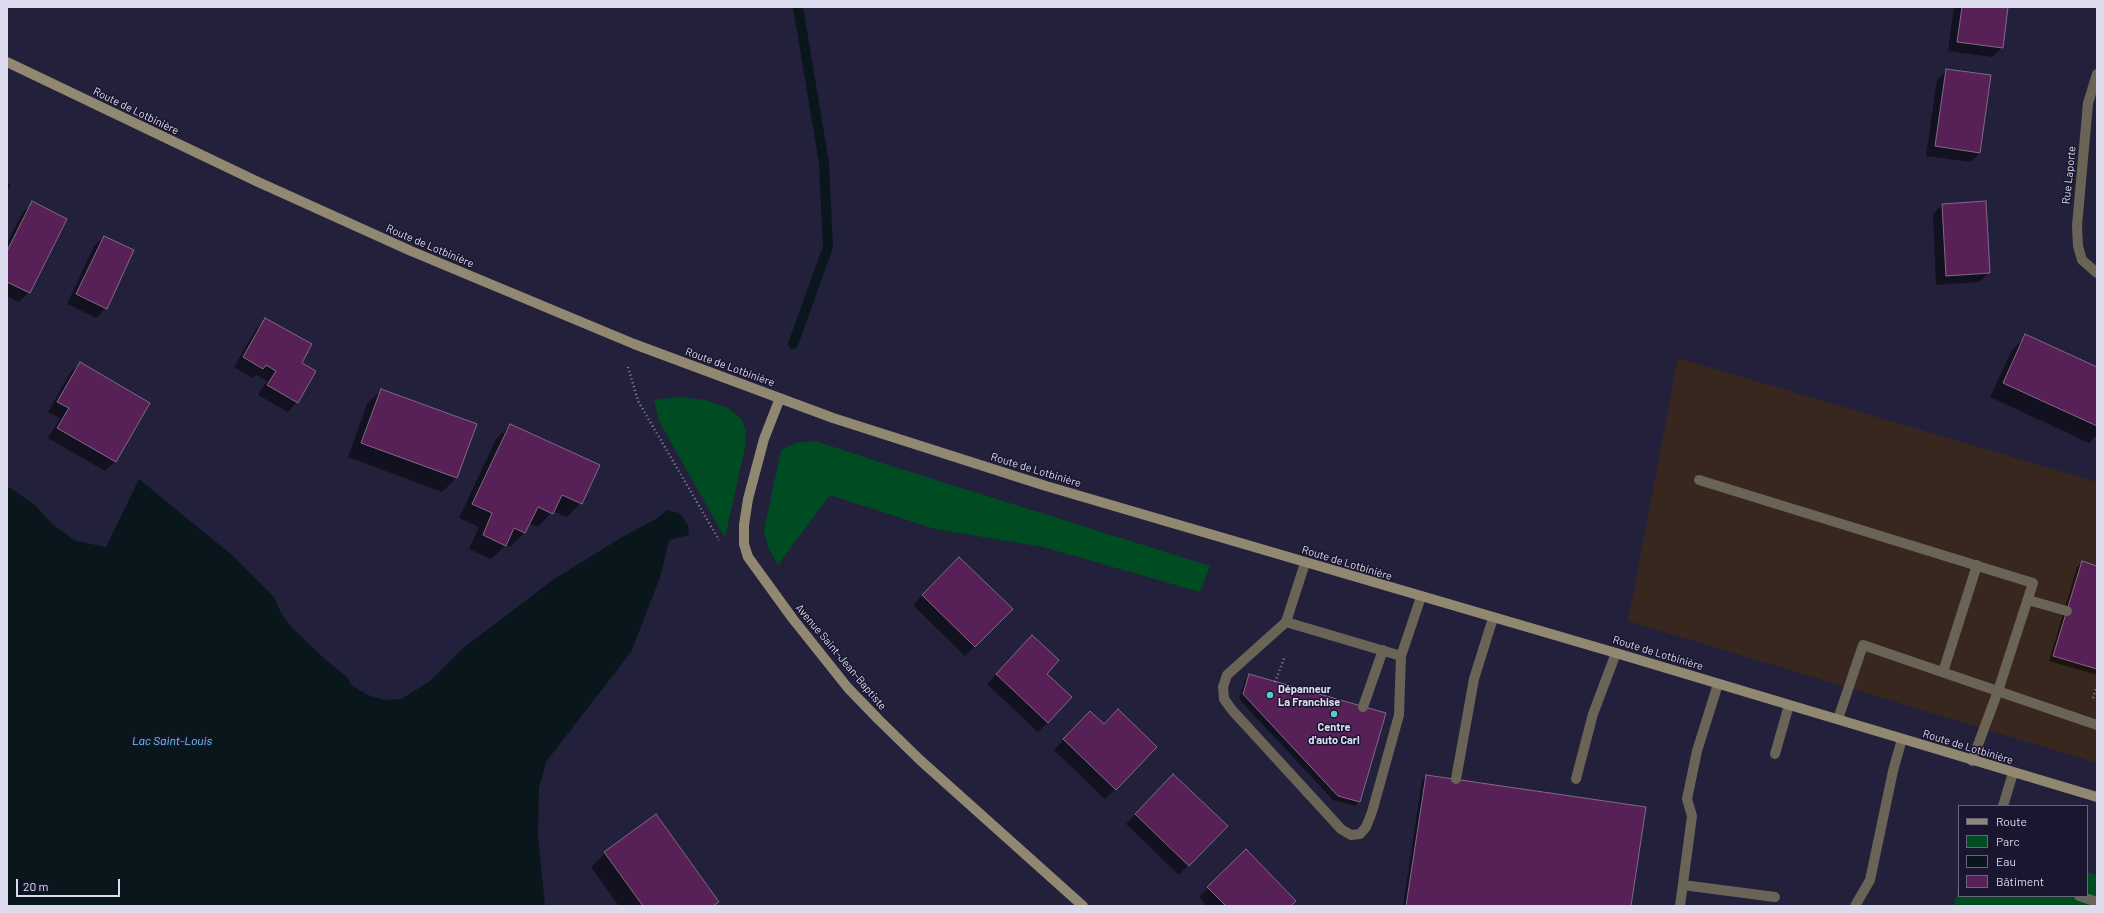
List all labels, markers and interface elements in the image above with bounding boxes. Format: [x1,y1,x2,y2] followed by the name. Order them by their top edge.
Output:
[91,84,181,138] street label: Route de Lotbinière
[2059,145,2079,205] street label: Rue Laporte
[384,222,476,270] street label: Route de Lotbinière
[684,345,776,389] street label: Route de Lotbinière
[989,450,1083,490] street label: Route de Lotbinière
[1300,543,1394,583] street label: Route de Lotbinière
[793,601,889,713] street label: Avenue Saint-Jean-Baptiste
[1611,633,1705,673] street label: Route de Lotbinière
[1278,682,1340,708] place label: Dépanneur La Franchise
[1265,690,1275,700] marker: Dépanneur La Franchise
[1329,709,1339,719] marker: Centre d'auto Carl
[1308,720,1360,746] place label: Centre d'auto Carl
[1921,727,2015,767] street label: Route de Lotbinière
[132,734,212,748] water label: Lac Saint-Louis
[1958,805,2088,897] legend
[1996,814,2027,828] text: Route
[1996,834,2020,848] text: Parc
[1996,854,2016,868] text: Eau
[18,871,122,897] scale bar
[1996,874,2044,888] text: Bâtiment
[23,879,49,893] text: 20 m

